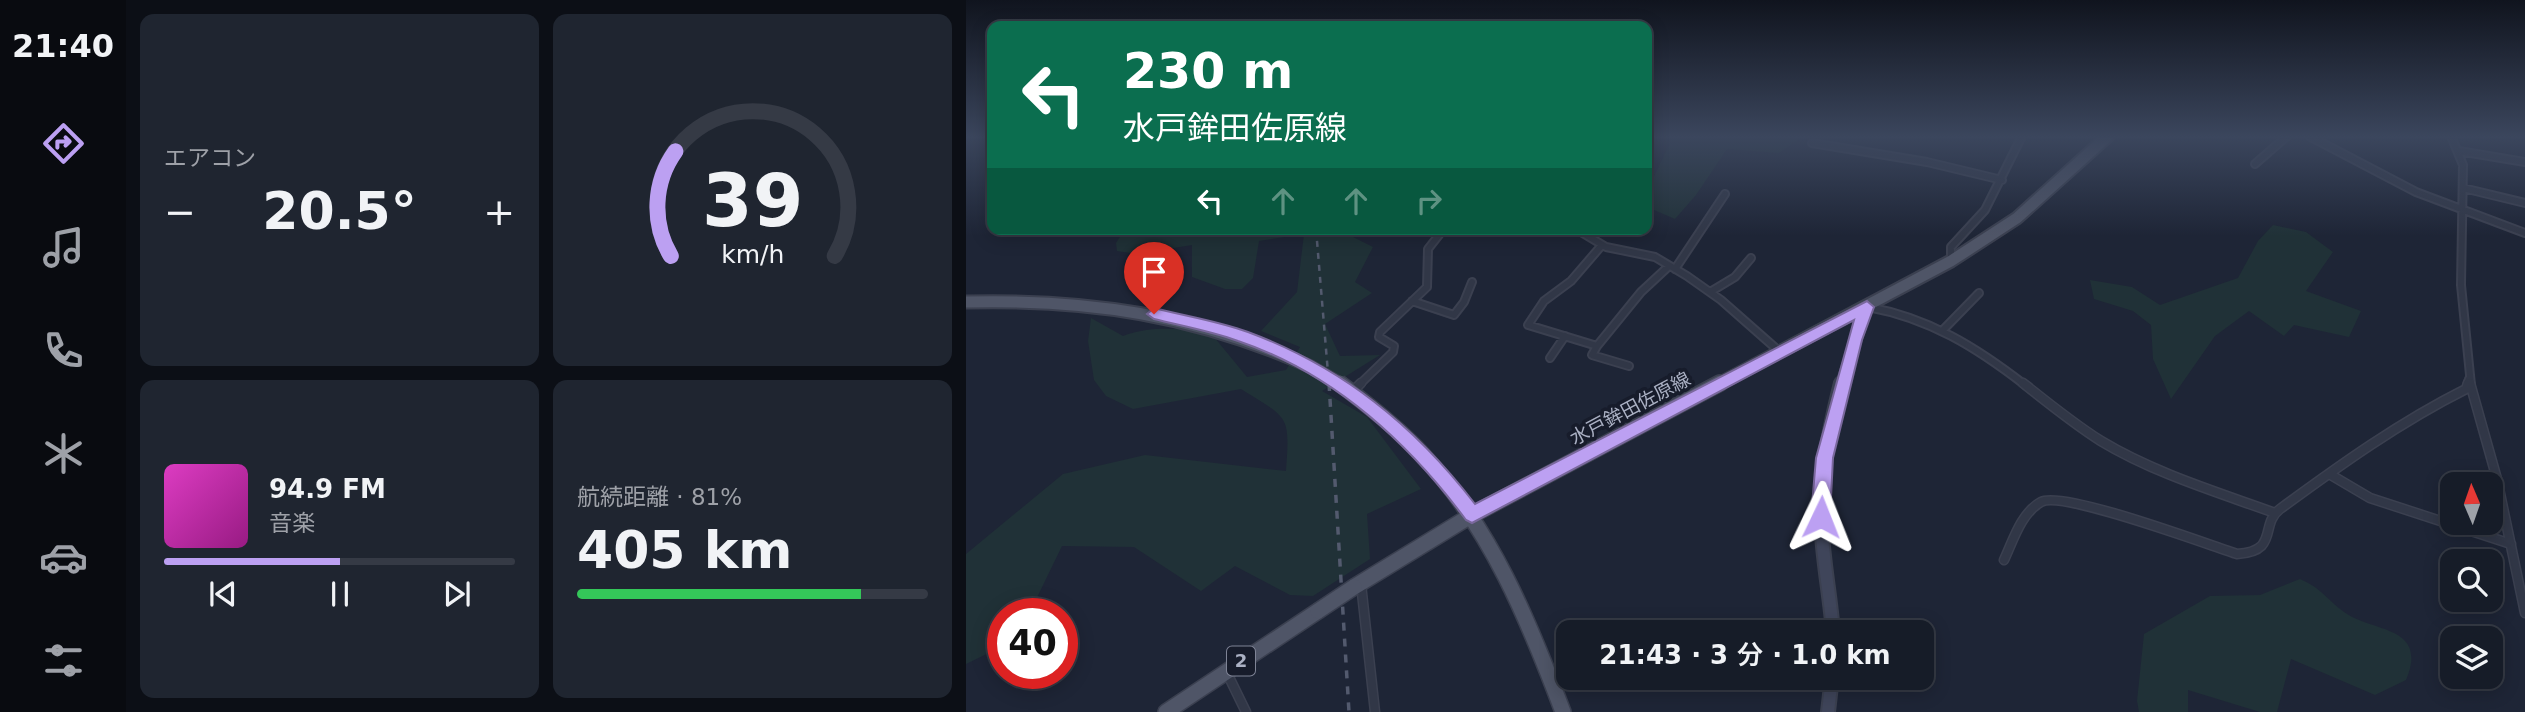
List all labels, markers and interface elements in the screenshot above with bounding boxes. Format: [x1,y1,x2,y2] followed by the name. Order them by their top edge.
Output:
[12,27,114,65] text: 21:40
[1123,43,1293,100] text: 230 m
[1008,49,1099,140] icon: left
[1123,109,1347,147] text: 水戸鉾田佐原線
[39,119,88,168] icon: directions
[164,145,256,171] text: エアコン
[702,158,803,243] text: 39
[262,181,417,241] text: 20.5°
[1191,182,1229,220] icon: left
[1264,182,1302,220] icon: ahead
[1337,182,1375,220] icon: ahead
[1410,182,1448,220] icon: right
[164,190,196,234] text: −
[483,190,515,234] text: +
[39,223,88,272] icon: music
[721,240,784,269] text: km/h
[1124,242,1184,314] pin
[1135,253,1173,291] icon: arrive
[39,326,88,375] icon: phone
[1566,367,1694,449] street label: 水戸鉾田佐原線
[39,429,88,478] icon: climate
[2440,472,2502,536] north arrow
[2440,472,2503,689] map controls
[269,474,386,504] text: 94.9 FM
[1784,480,1858,554] position arrow
[577,484,742,510] text: 航続距離 · 81%
[269,510,315,536] text: 音楽
[577,520,792,580] text: 405 km
[39,533,88,582] icon: car
[2440,549,2503,612] button: search
[204,575,242,613] icon: previous
[321,575,359,613] icon: pause
[438,575,476,613] icon: next
[987,598,1078,689] speed limit sign: 40
[2440,626,2503,689] button: layers
[39,636,88,685] icon: filters
[1599,640,1891,670] text: 21:43 · 3 分 · 1.0 km
[1227,646,1255,676] road number: 2

